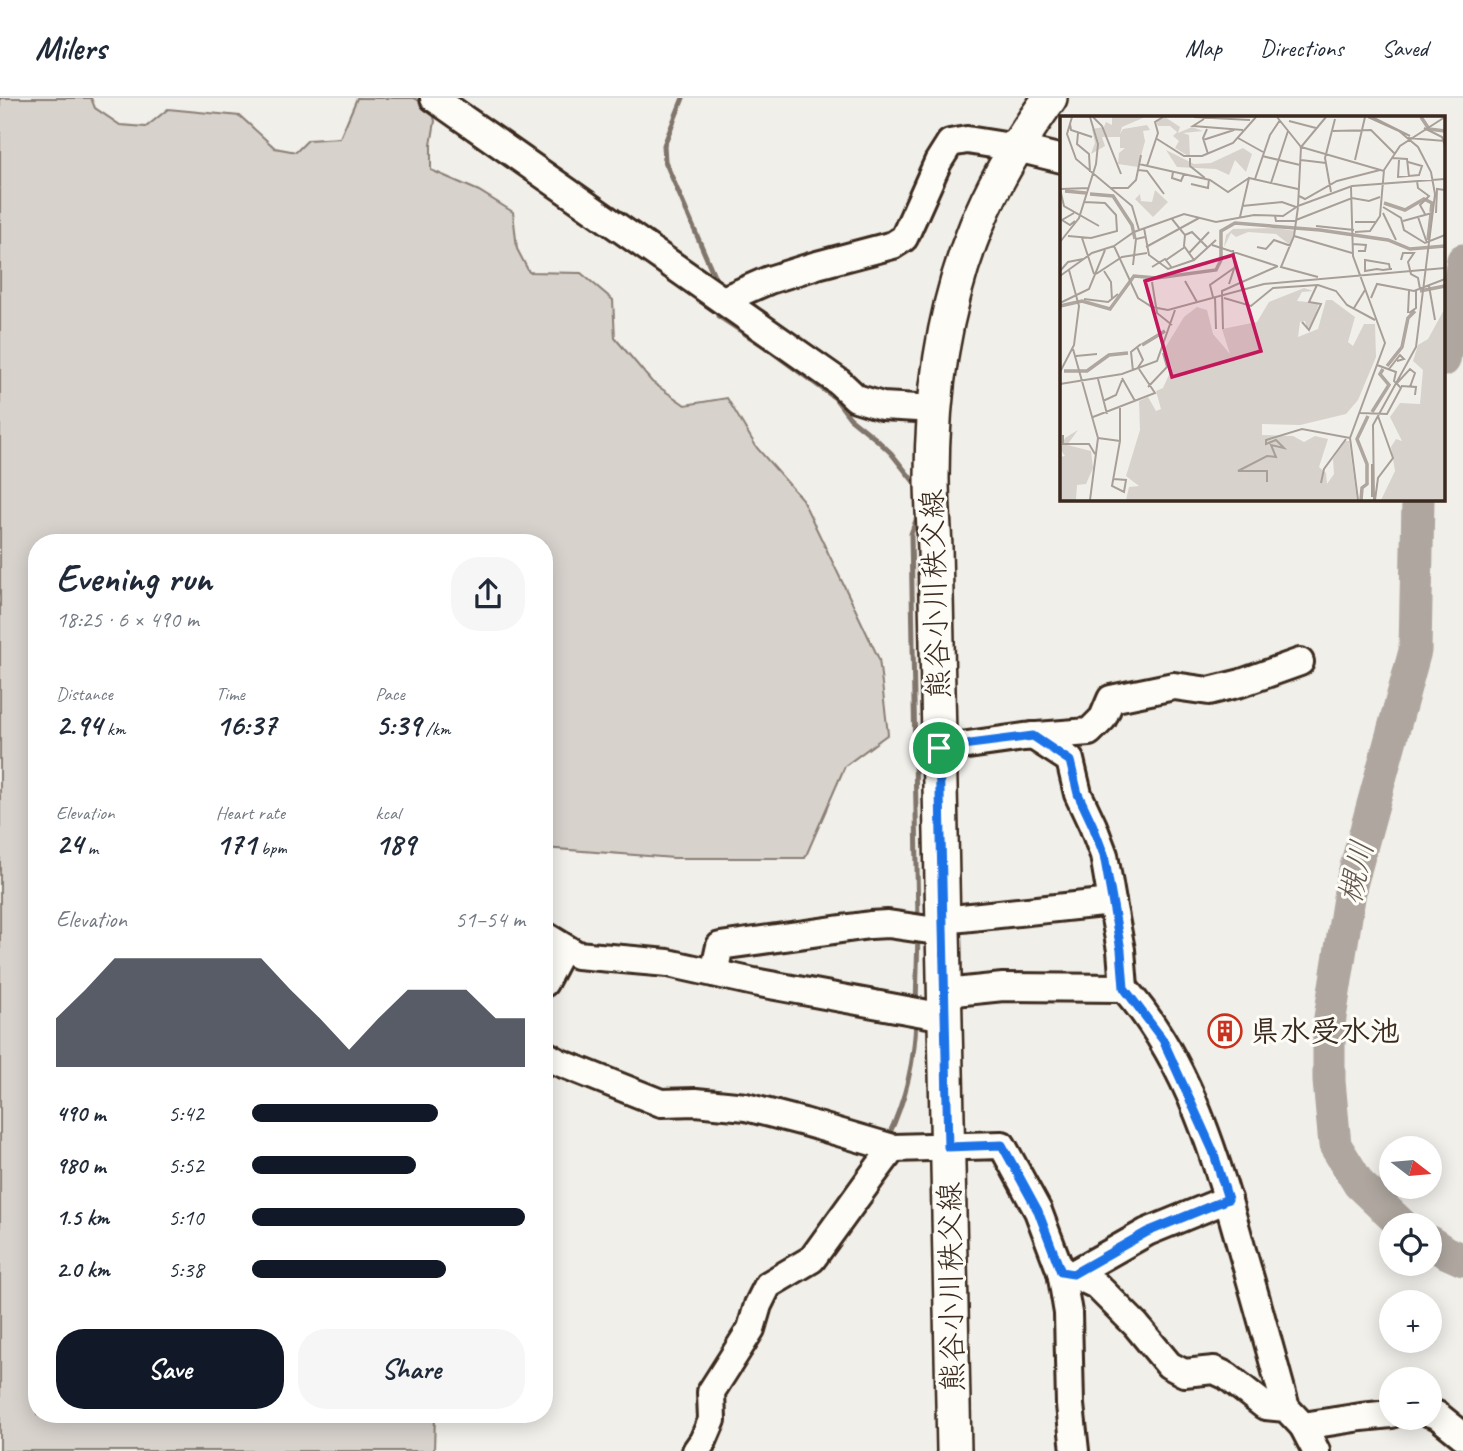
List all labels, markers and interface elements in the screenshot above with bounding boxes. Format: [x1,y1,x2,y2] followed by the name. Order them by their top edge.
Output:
[35,27,106,69] text: Milers
[1185,33,1222,63] text: Map
[1260,33,1343,63] text: Directions
[1381,33,1428,63] text: Saved
[1060,116,1446,500] inset map
[912,488,958,700] street label: 熊谷小川秩父線
[56,555,212,602] text: Evening run
[451,557,525,631] button: share
[56,605,199,634] text: 18:25 · 6 × 490 m
[56,682,113,706] text: Distance
[216,682,245,706] text: Time
[375,682,405,706] text: Pace
[56,706,102,744] text: 2.94
[216,706,276,744] text: 16:37
[375,706,421,744] text: 5:39
[102,717,125,741] text: km
[421,717,450,741] text: /km
[909,718,969,778] pin
[920,729,958,767] icon: arrive
[56,801,114,825] text: Elevation
[216,801,285,825] text: Heart rate
[375,801,400,825] text: kcal
[56,825,83,863] text: 24
[216,825,256,863] text: 171
[375,825,415,863] text: 189
[83,836,98,860] text: m
[256,836,287,860] text: bpm
[1329,836,1383,908] water label: 槻川
[56,905,127,934] text: Elevation
[455,905,525,934] text: 51–54 m
[1206,1012,1244,1050] building icon: 県水受水池
[1250,1012,1400,1050] place label: 県水受水池
[56,1099,105,1128] text: 490 m
[168,1099,204,1128] text: 5:42
[1379,1136,1442,1199] north arrow
[1379,1136,1442,1430] map controls
[56,1151,105,1180] text: 980 m
[168,1151,204,1180] text: 5:52
[930,1182,972,1392] street label: 熊谷小川秩父線
[56,1203,109,1232] text: 1.5 km
[168,1203,204,1232] text: 5:10
[1379,1213,1442,1276] button: locate
[56,1255,110,1284] text: 2.0 km
[168,1255,204,1284] text: 5:38
[1379,1290,1442,1353] button: +
[56,1329,284,1409] button: Save
[298,1329,525,1409] button: Share
[1379,1367,1442,1430] button: −

